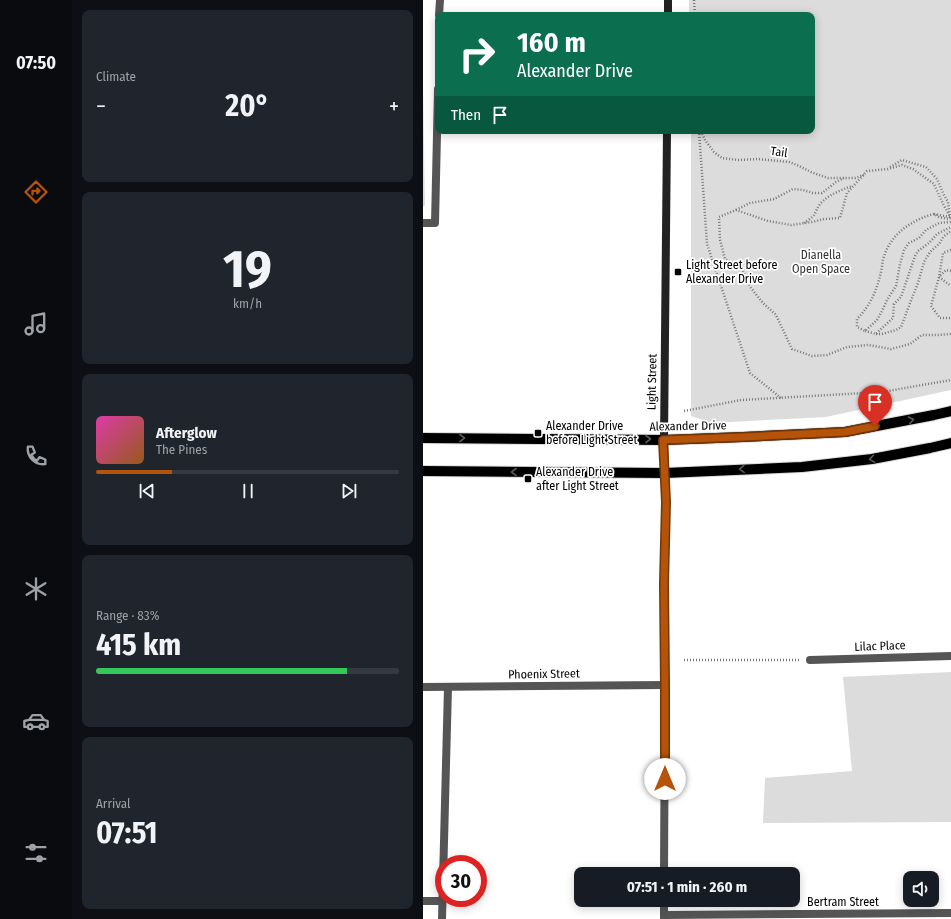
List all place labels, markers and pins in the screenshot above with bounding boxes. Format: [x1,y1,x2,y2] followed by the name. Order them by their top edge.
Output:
[686,258,777,286] place label: Light Street before Alexander Drive
[673,267,683,277] marker: Light Street before Alexander Drive
[858,385,892,426] pin
[546,419,637,447] place label: Alexander Drive before Light Street
[533,428,543,438] marker: Alexander Drive before Light Street
[536,465,619,493] place label: Alexander Drive after Light Street
[523,474,533,484] marker: Alexander Drive after Light Street

